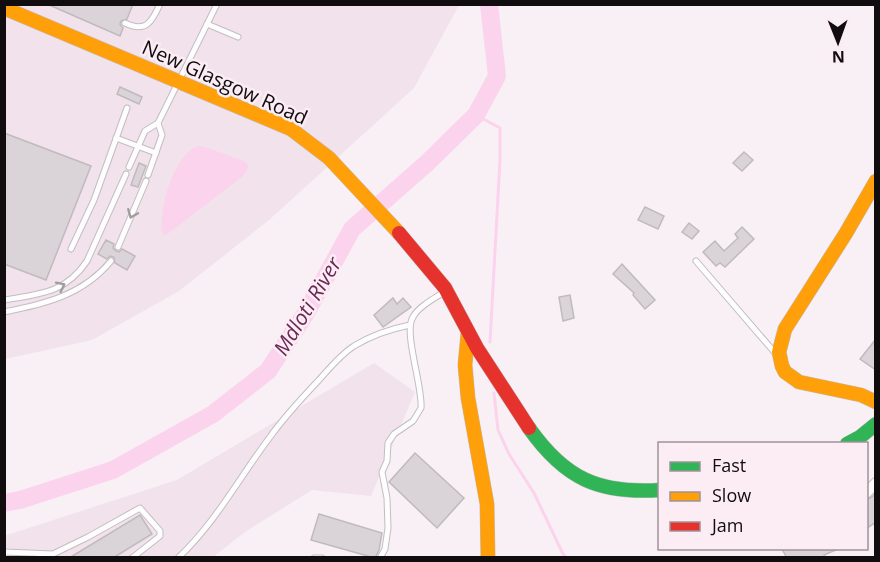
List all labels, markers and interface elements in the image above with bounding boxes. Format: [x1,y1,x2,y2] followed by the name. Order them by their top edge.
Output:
[808,12,868,72] north arrow
[138,33,312,131] street label: New Glasgow Road
[832,46,845,68] text: N
[127,208,139,219] one-way arrow
[267,251,348,360] water label: Mdloti River
[55,282,65,293] one-way arrow
[658,442,868,550] legend
[712,453,746,477] text: Fast
[712,483,751,507] text: Slow
[710,513,744,537] text: Jam

